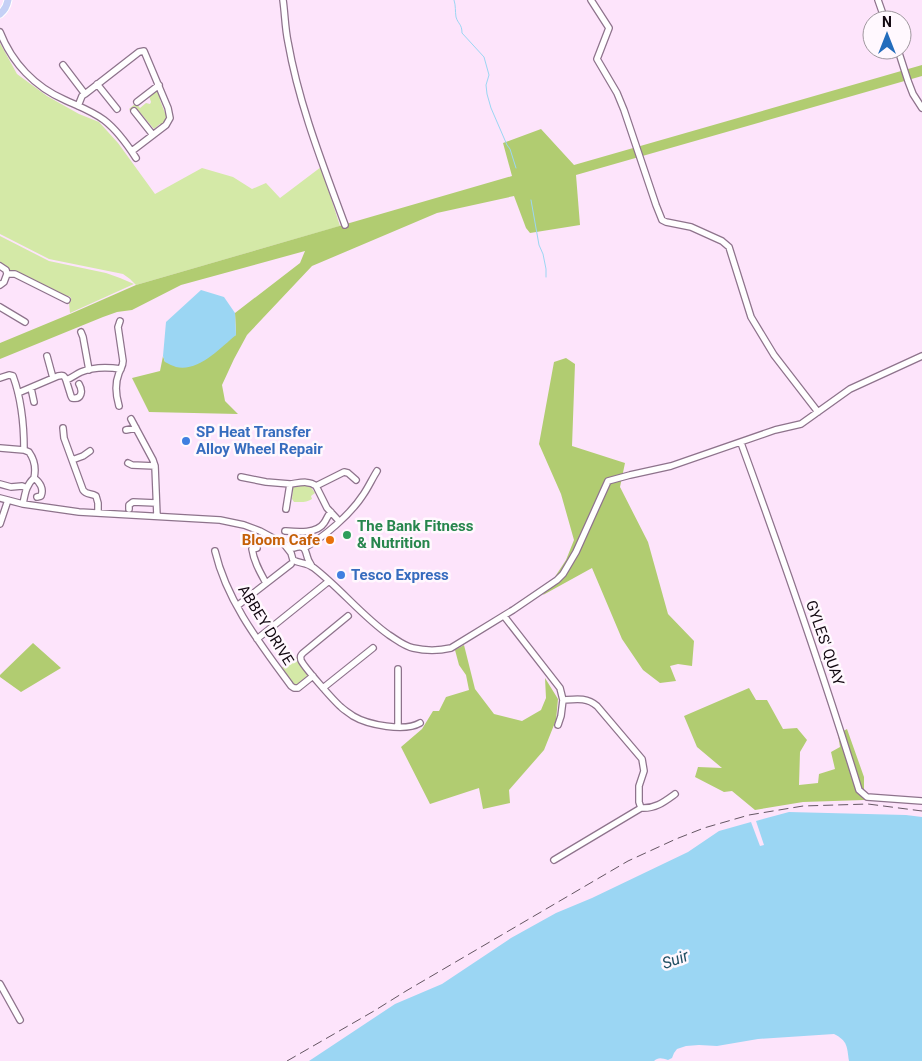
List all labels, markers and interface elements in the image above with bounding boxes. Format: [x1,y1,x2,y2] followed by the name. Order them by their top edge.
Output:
[862,10,912,60] north arrow
[882,14,892,30] text: N
[196,423,323,458] place label: SP Heat Transfer Alloy Wheel Repair
[180,435,192,447] marker: SP Heat Transfer Alloy Wheel Repair
[357,517,474,552] place label: The Bank Fitness & Nutrition
[341,529,353,541] marker: The Bank Fitness & Nutrition
[242,531,320,549] place label: Bloom Cafe
[324,534,336,546] marker: Bloom Cafe
[351,566,449,584] place label: Tesco Express
[335,569,347,581] marker: Tesco Express
[234,582,298,669] street label: ABBEY DRIVE
[802,598,848,688] street label: GYLES' QUAY
[659,946,692,973] water label: Suir

